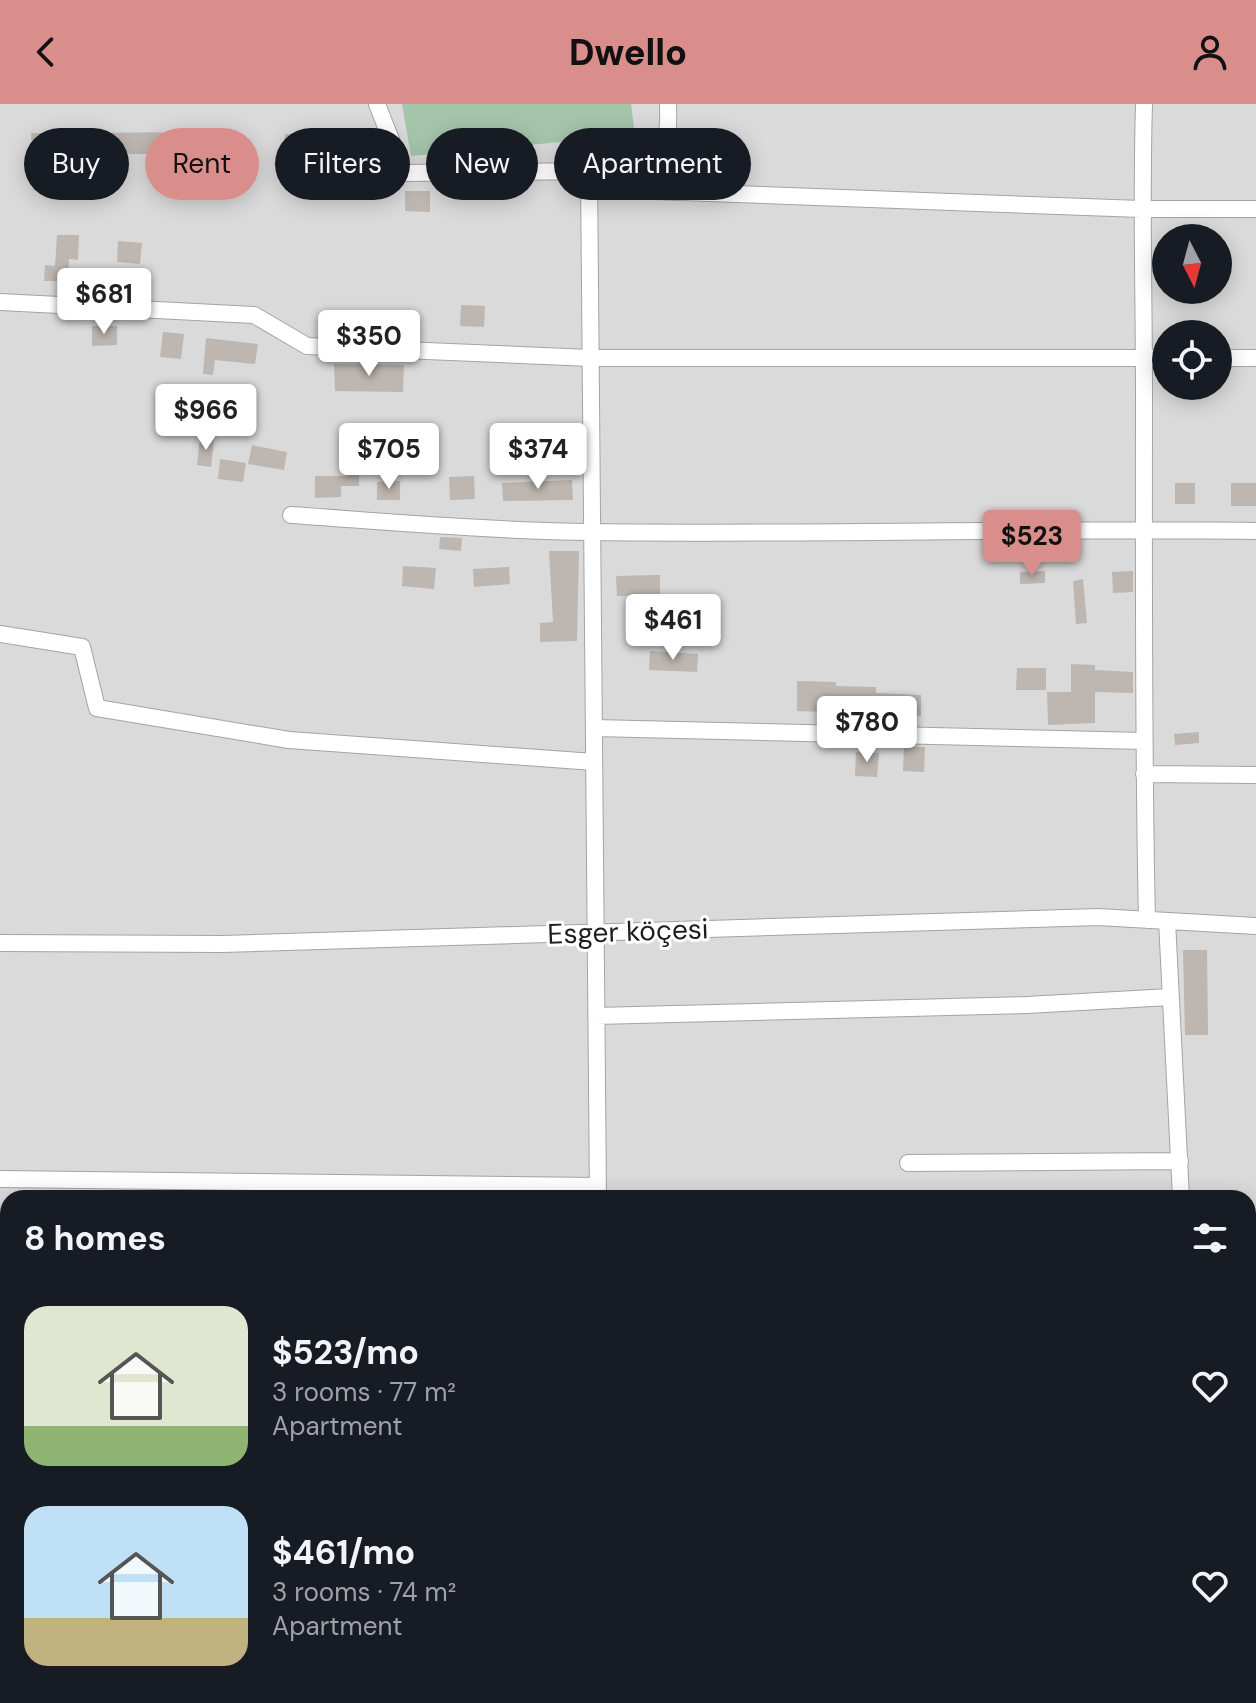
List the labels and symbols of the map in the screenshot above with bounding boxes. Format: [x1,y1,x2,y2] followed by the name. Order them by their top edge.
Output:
[1152,224,1232,304] north arrow
[57,268,151,336] pin: $681
[322,310,416,378] pin: $350
[159,384,253,452] pin: $966
[342,423,436,491] pin: $705
[491,423,585,491] pin: $374
[985,510,1079,578] pin: $523
[626,594,720,662] pin: $461
[820,696,914,764] pin: $780
[547,910,709,953] street label: Esger köçesi

